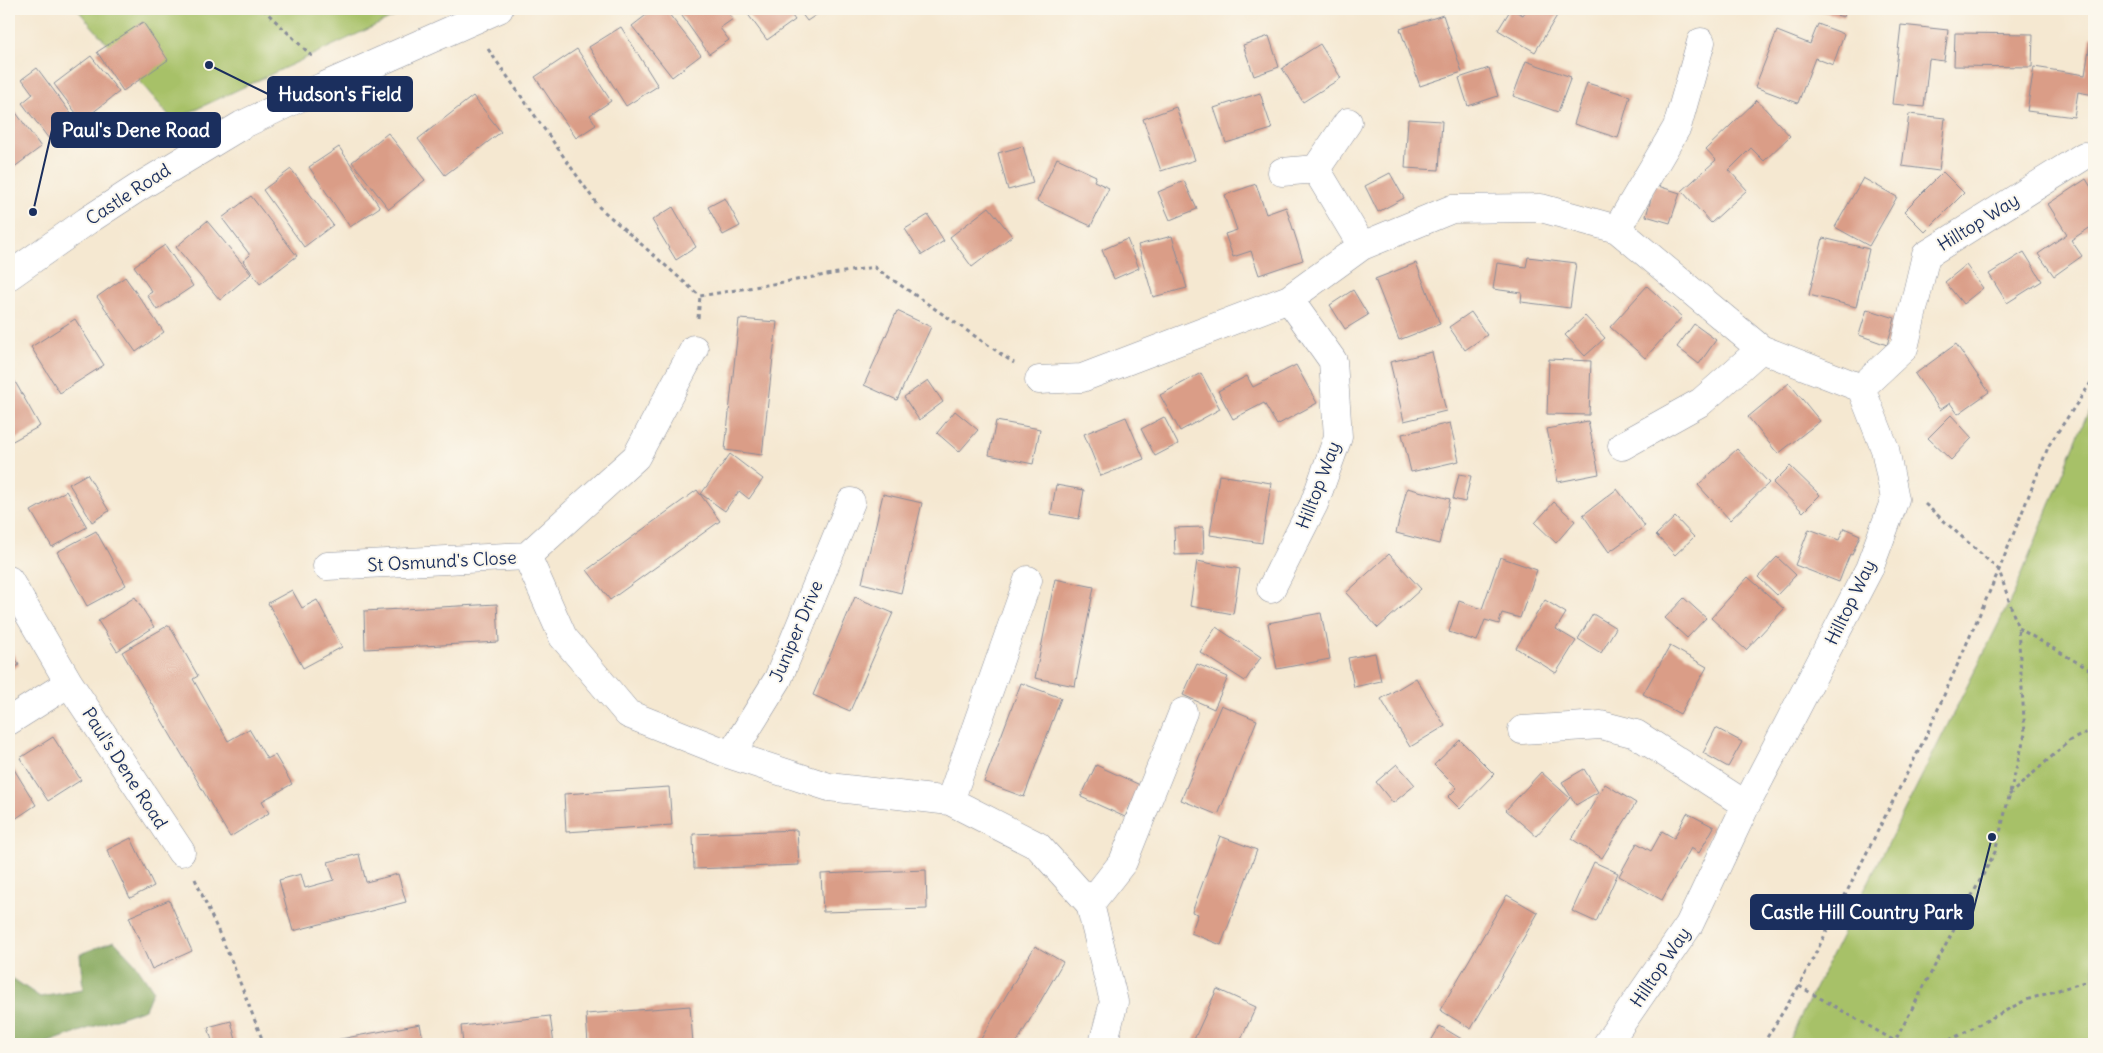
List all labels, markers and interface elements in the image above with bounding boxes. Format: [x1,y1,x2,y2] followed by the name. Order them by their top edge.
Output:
[268,77,412,111] callout: Hudson's Field
[278,82,402,106] text: Hudson's Field
[52,113,220,147] callout: Paul's Dene Road
[62,118,210,142] text: Paul's Dene Road
[81,158,175,230] street label: Castle Road
[1933,188,2023,256] street label: Hilltop Way
[1291,438,1345,532] street label: Hilltop Way
[367,546,517,576] street label: St Osmund's Close
[1820,556,1880,648] street label: Hilltop Way
[764,577,828,685] street label: Juniper Drive
[77,703,173,833] street label: Paul's Dene Road
[1751,895,1973,929] callout: Castle Hill Country Park
[1761,900,1963,924] text: Castle Hill Country Park
[1625,922,1695,1012] street label: Hilltop Way

